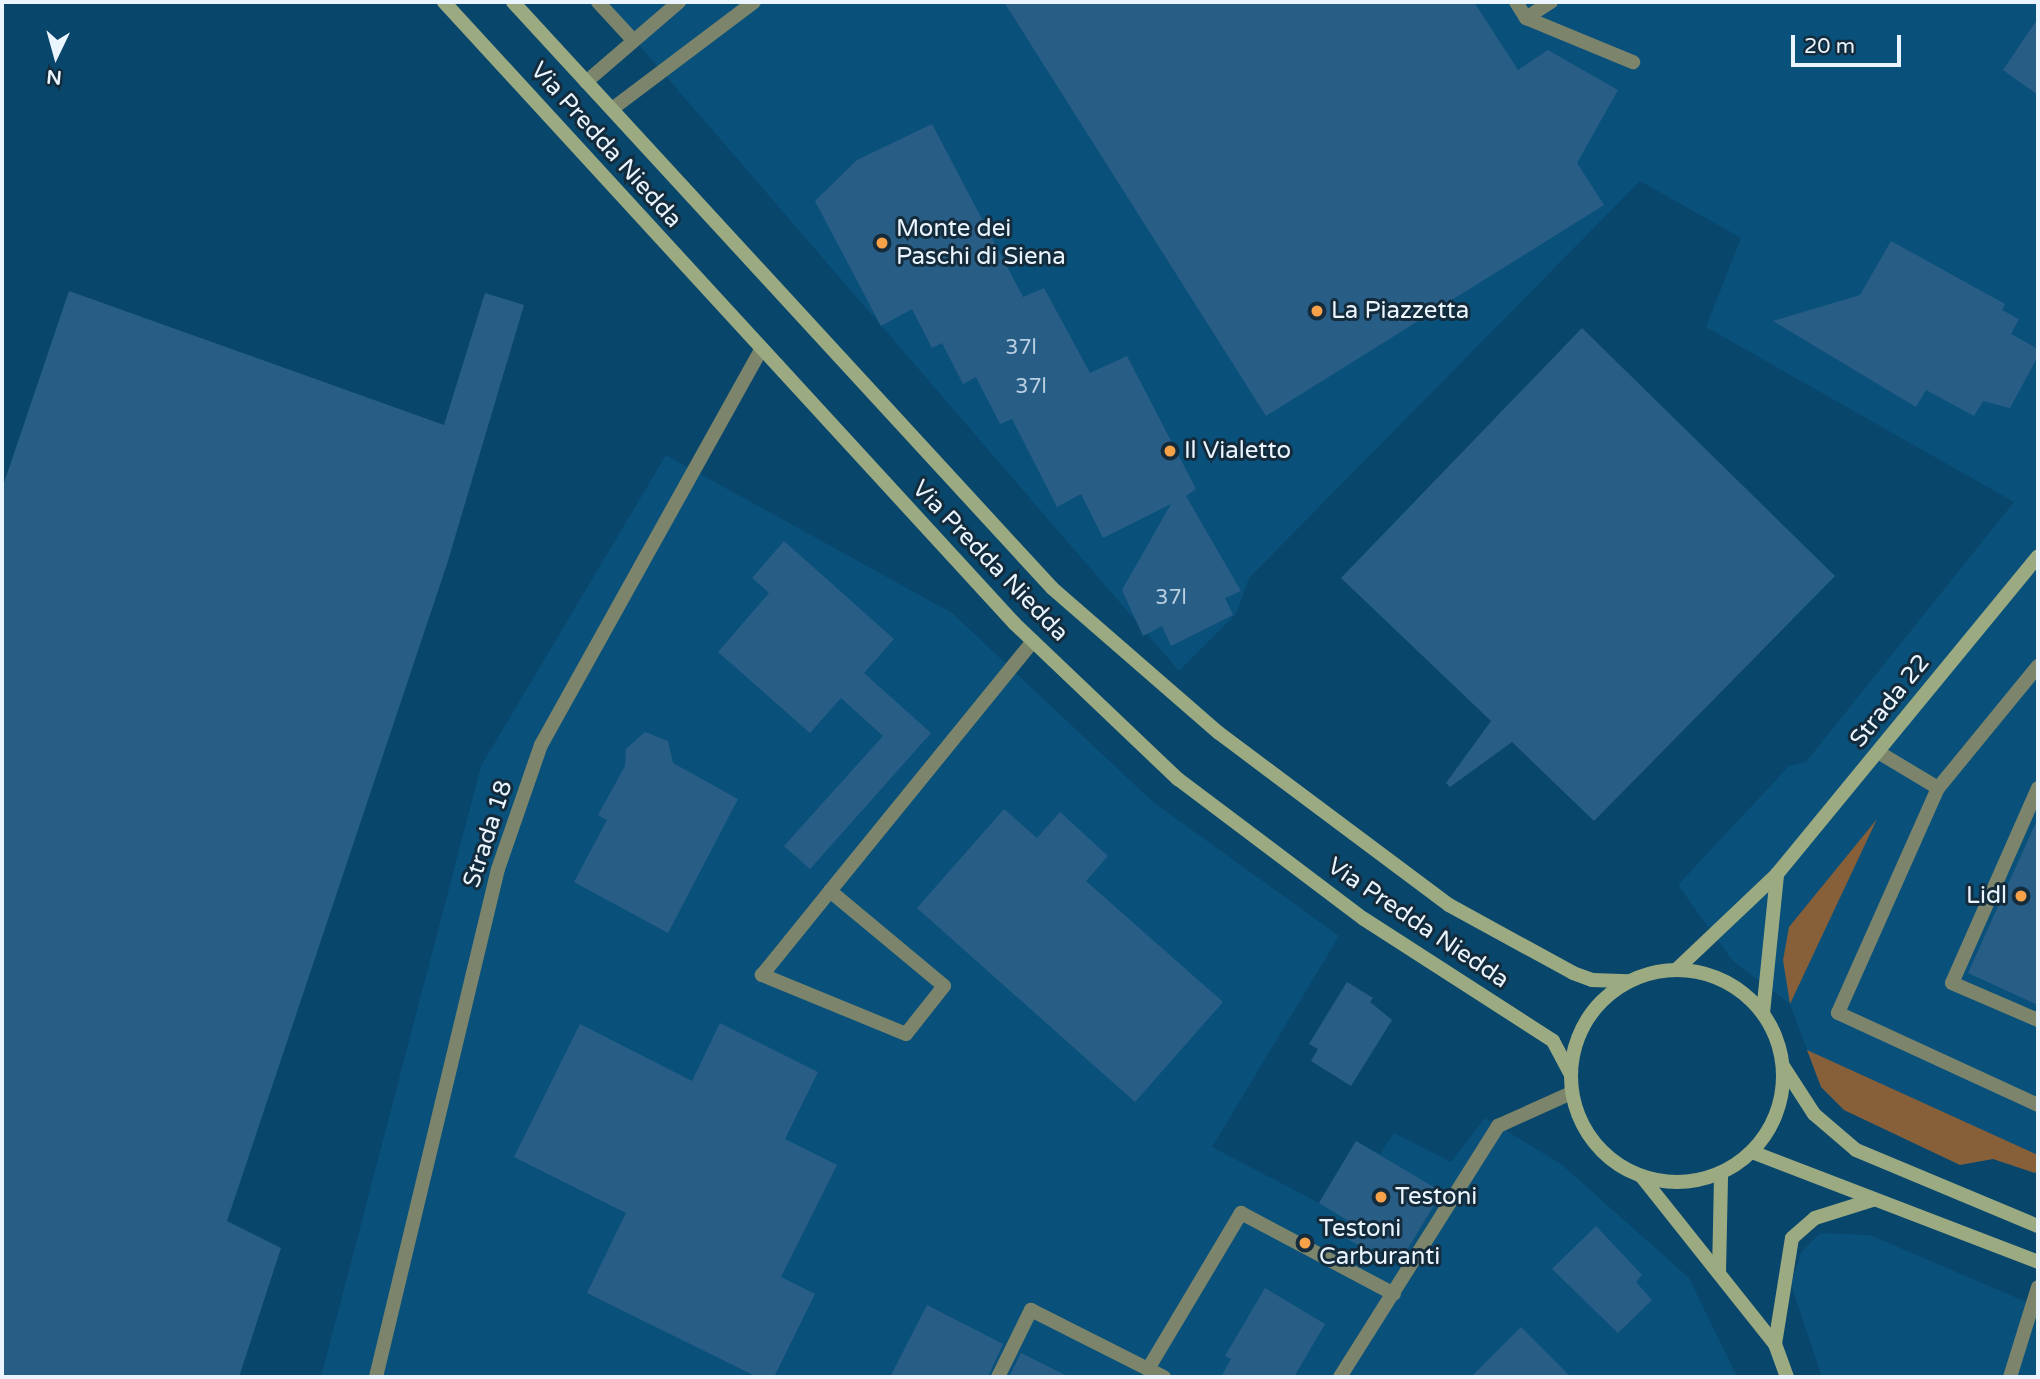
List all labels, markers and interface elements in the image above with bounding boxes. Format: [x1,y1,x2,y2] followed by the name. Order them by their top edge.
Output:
[21,21,91,91] north arrow
[1795,21,1905,65] scale bar
[1804,34,1855,59] text: 20 m
[524,56,688,234] street label: Via Predda Niedda
[46,65,63,89] text: N
[896,215,1066,271] place label: Monte dei Paschi di Siena
[874,235,890,251] marker: Monte dei Paschi di Siena
[1331,297,1469,325] place label: La Piazzetta
[1309,303,1325,319] marker: La Piazzetta
[1005,335,1037,361] house number: 37l
[1015,374,1047,400] house number: 37l
[1184,437,1291,465] place label: Il Vialetto
[1162,443,1178,459] marker: Il Vialetto
[906,474,1074,648] street label: Via Predda Niedda
[1155,585,1187,611] house number: 37l
[1844,649,1936,753] street label: Strada 22
[457,777,519,891] street label: Strada 18
[1322,852,1514,994] street label: Via Predda Niedda
[1966,882,2007,910] place label: Lidl
[2013,888,2029,904] marker: Lidl
[1395,1183,1477,1211] place label: Testoni
[1373,1189,1389,1205] marker: Testoni
[1319,1215,1440,1271] place label: Testoni Carburanti
[1297,1235,1313,1251] marker: Testoni Carburanti

